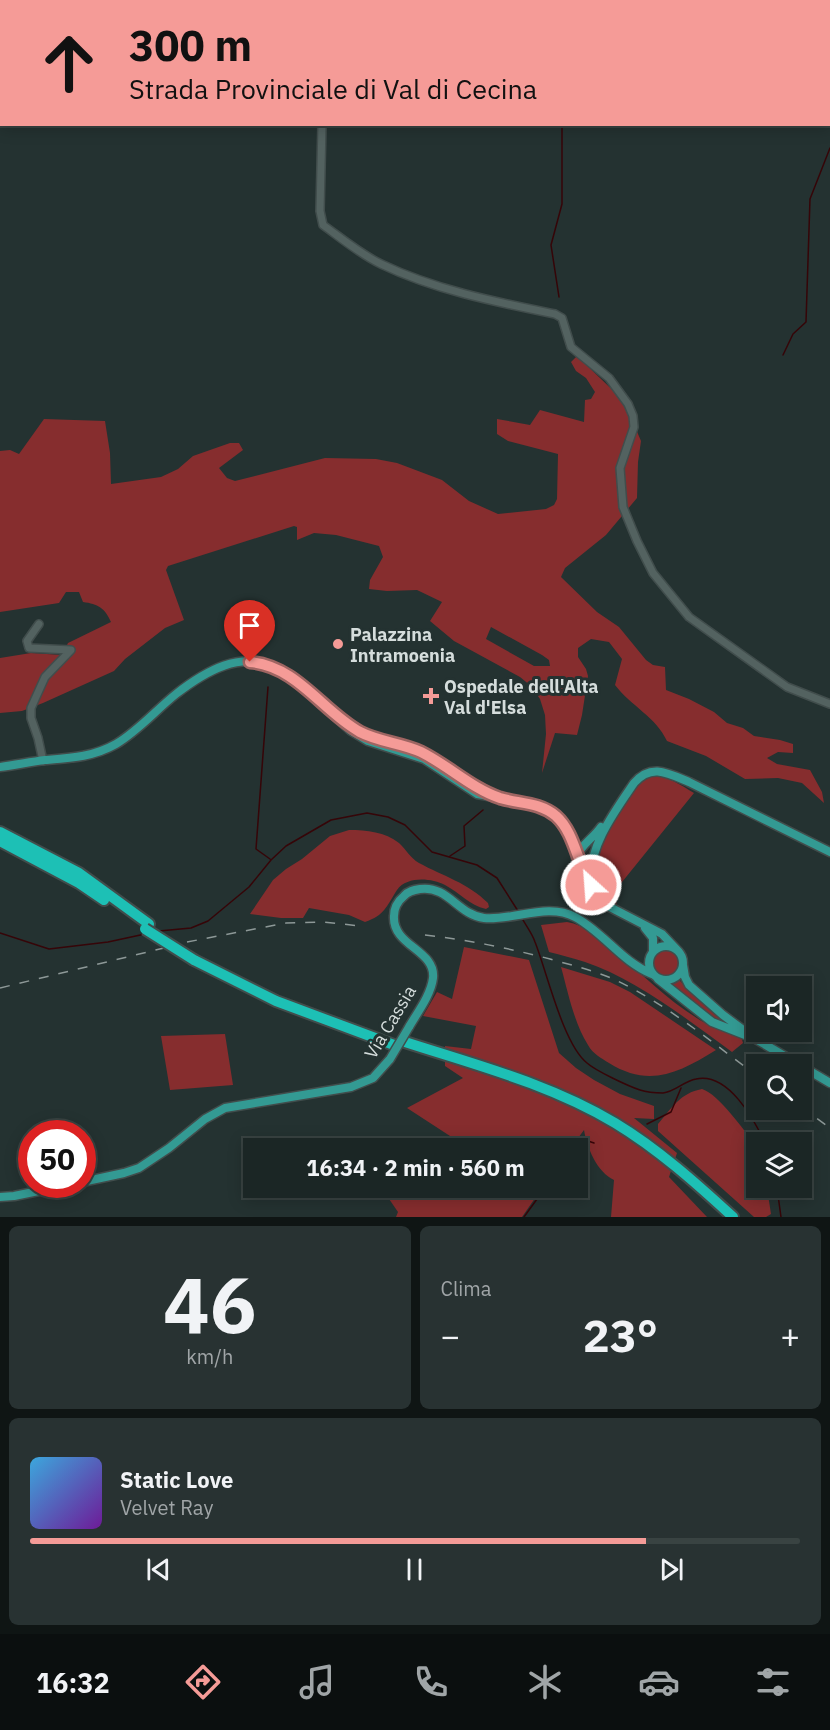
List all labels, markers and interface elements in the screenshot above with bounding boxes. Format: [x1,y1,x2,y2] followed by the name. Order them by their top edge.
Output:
[129,18,252,73] text: 300 m
[30,24,108,102] icon: ahead
[129,71,537,106] text: Strada Provinciale di Val di Cecina
[224,600,275,662] pin
[233,609,266,642] icon: arrive
[350,623,455,667] place label: Palazzina Intramoenia
[331,637,345,651] marker: Palazzina Intramoenia
[444,675,599,719] place label: Ospedale dell'Alta Val d'Elsa
[422,687,440,705] marker: Ospedale dell'Alta Val d'Elsa
[559,853,623,917] position arrow
[746,976,812,1198] map controls
[746,976,812,1042] button: sound
[359,981,421,1063] street label: Via Cassia
[746,1054,812,1120] button: search
[18,1120,96,1198] speed limit sign: 50
[746,1132,812,1198] button: layers
[306,1153,525,1182] text: 16:34 · 2 min · 560 m
[163,1253,257,1354] text: 46
[441,1275,492,1302] text: Clima
[583,1306,658,1364] text: 23°
[441,1314,460,1357] text: −
[780,1314,800,1357] text: +
[186,1343,233,1370] text: km/h
[120,1465,233,1494] text: Static Love
[120,1494,213,1521] text: Velvet Ray
[142,1553,175,1586] icon: previous
[398,1553,431,1586] icon: pause
[655,1553,688,1586] icon: next
[182,1661,224,1703] icon: directions
[296,1661,338,1703] icon: music
[410,1661,452,1703] icon: phone
[524,1661,566,1703] icon: climate
[638,1661,680,1703] icon: car
[752,1661,794,1703] icon: filters
[36,1665,110,1700] text: 16:32

